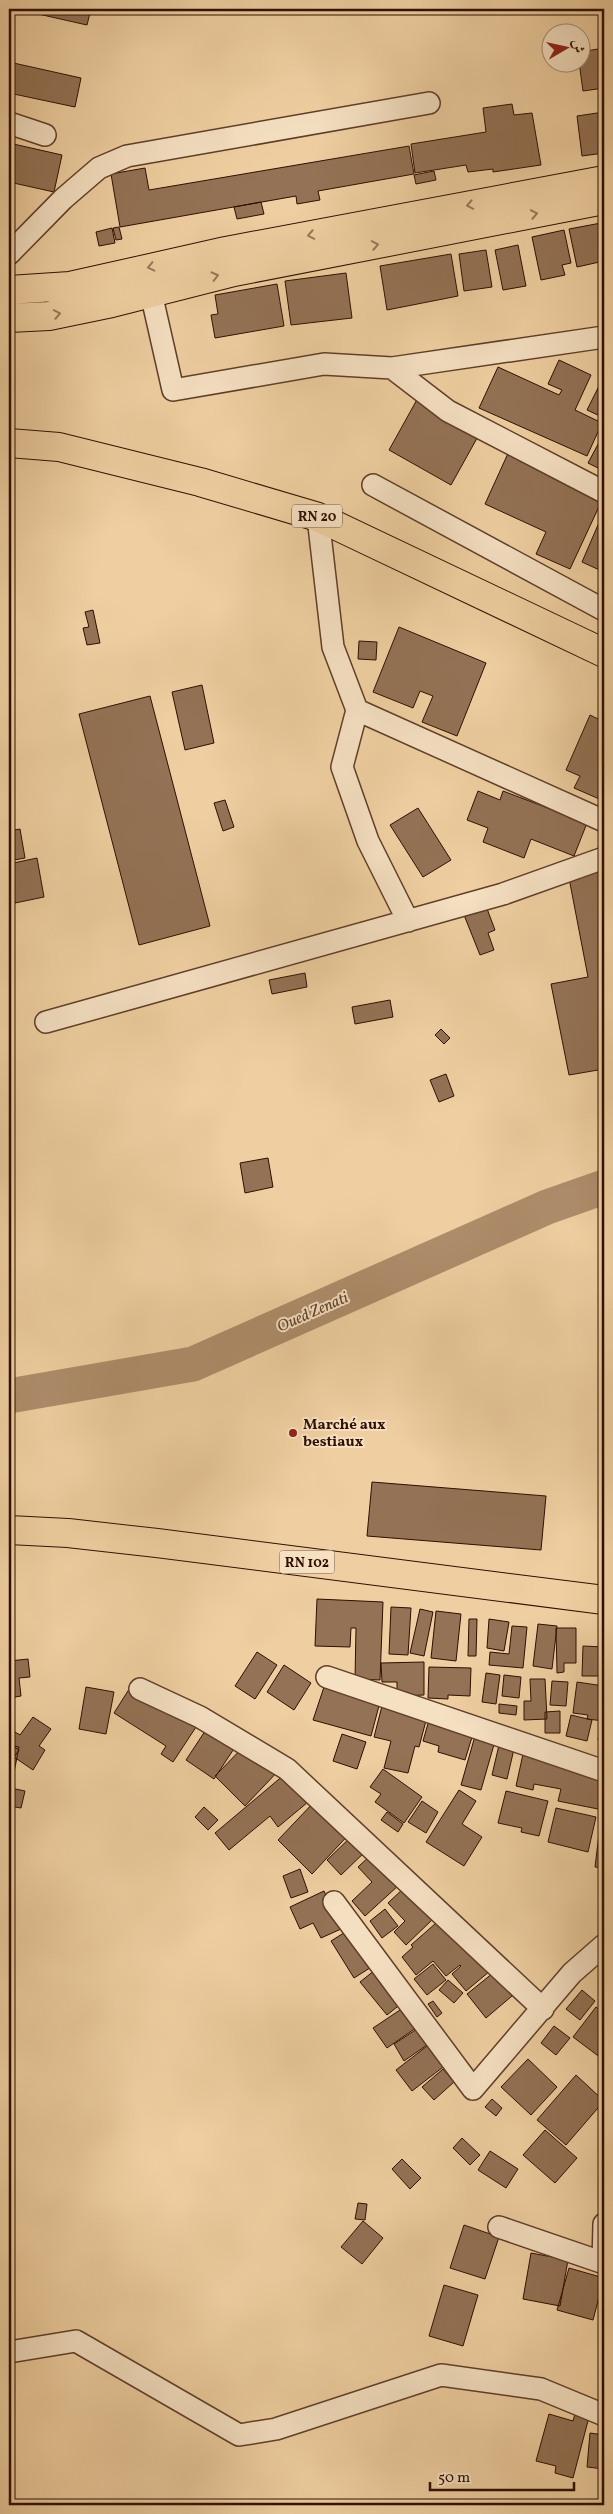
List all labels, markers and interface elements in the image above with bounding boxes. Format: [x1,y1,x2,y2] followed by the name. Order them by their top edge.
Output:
[540,22,590,72] north arrow
[567,38,588,55] text: ش
[466,200,475,210] one-way arrow
[530,210,539,220] one-way arrow
[306,229,315,240] one-way arrow
[370,240,379,251] one-way arrow
[147,261,156,272] one-way arrow
[211,272,219,282] one-way arrow
[53,310,62,320] one-way arrow
[292,504,342,528] road number: RN 20
[274,1287,353,1338] water label: Oued Zenati
[303,1415,386,1453] place label: Marché aux bestiaux
[287,1427,299,1439] marker: Marché aux bestiaux
[280,1550,334,1574] road number: RN 102
[430,2459,574,2491] scale bar
[438,2468,470,2489] text: 50 m

